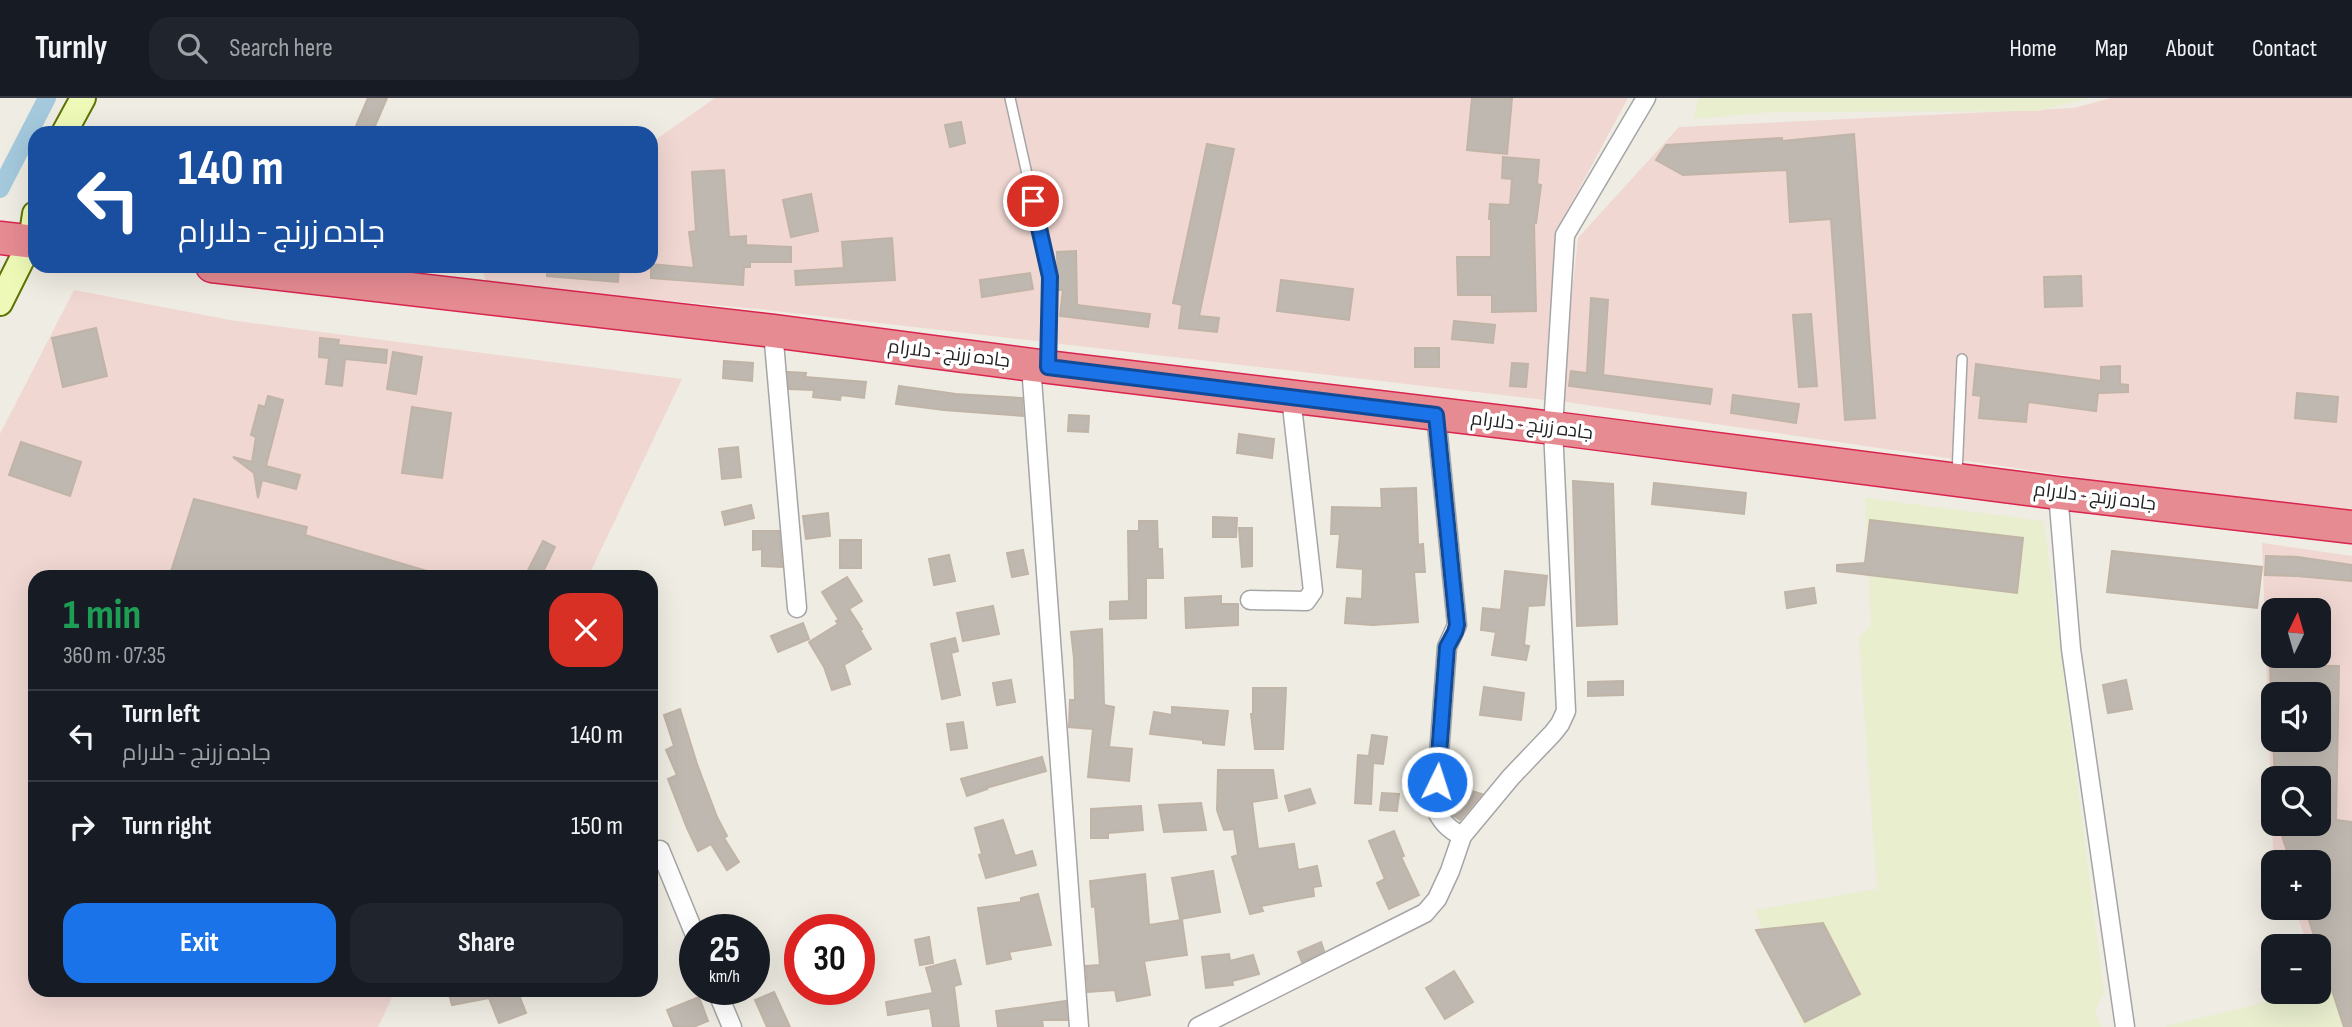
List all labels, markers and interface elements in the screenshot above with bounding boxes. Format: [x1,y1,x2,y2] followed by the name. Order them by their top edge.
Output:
[149,17,639,80] search box
[35,28,107,68] text: Turnly
[173,29,211,67] icon: search
[229,33,333,64] text: Search here
[2009,34,2057,63] text: Home
[2095,34,2128,63] text: Map
[2166,34,2214,63] text: About
[2252,34,2317,63] text: Contact
[178,140,284,199] text: 140 m
[63,154,154,245] icon: left
[1003,171,1063,231] pin
[1014,182,1052,220] icon: arrive
[178,213,385,252] text: جاده زرنج - دلارام
[886,335,1011,374] street label: جاده زرنج - دلارام
[1469,407,1594,446] street label: جاده زرنج - دلارام
[2032,478,2157,517] street label: جاده زرنج - دلارام
[63,590,141,641] text: 1 min
[549,593,623,667] button: close
[2261,598,2331,668] north arrow
[2261,598,2331,1004] map controls
[63,642,166,670] text: 360 m · 07:35
[2261,682,2331,752] button: sound
[122,699,200,730] text: Turn left
[63,717,101,755] icon: left
[571,720,623,751] text: 140 m
[122,739,271,767] text: جاده زرنج - دلارام
[1400,745,1474,819] position arrow
[2261,766,2331,836] button: search
[63,808,101,846] icon: right
[122,811,211,842] text: Turn right
[571,811,623,842] text: 150 m
[2261,850,2331,920] button: +
[63,903,336,983] button: Exit
[350,903,623,983] button: Share
[784,914,875,1005] speed limit sign: 30
[709,929,740,972] text: 25
[2261,934,2331,1004] button: −
[709,966,740,987] text: km/h

